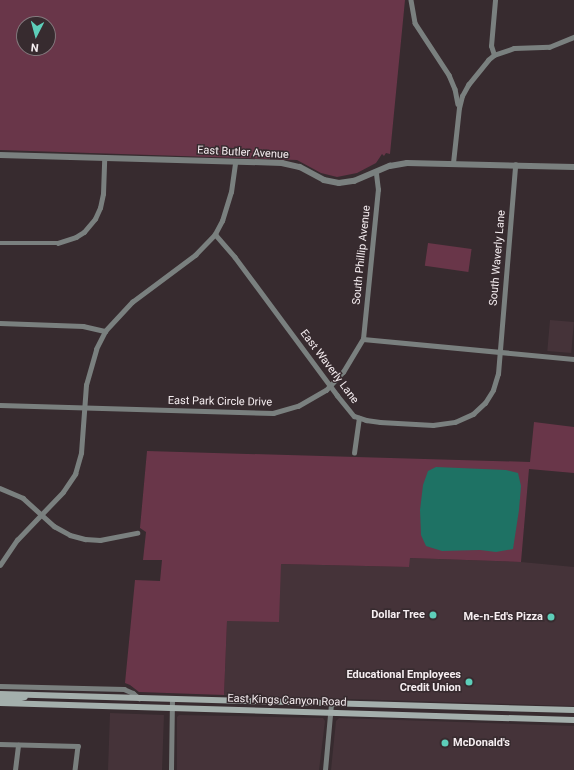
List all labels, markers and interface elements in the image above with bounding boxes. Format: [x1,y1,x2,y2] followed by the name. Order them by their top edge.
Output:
[16,16,56,56] north arrow
[30,41,39,54] text: N
[197,144,289,162] street label: East Butler Avenue
[350,205,374,305] street label: South Phillip Avenue
[487,210,509,306] street label: South Waverly Lane
[297,328,361,406] street label: East Waverly Lane
[168,394,272,410] street label: East Park Circle Drive
[371,608,425,622] place label: Dollar Tree
[428,610,438,620] marker: Dollar Tree
[464,610,543,624] place label: Me-n-Ed's Pizza
[546,612,556,622] marker: Me-n-Ed's Pizza
[346,669,461,695] place label: Educational Employees Credit Union
[464,677,474,687] marker: Educational Employees Credit Union
[227,692,347,710] street label: East Kings Canyon Road
[453,736,510,750] place label: McDonald's
[440,738,450,748] marker: McDonald's

